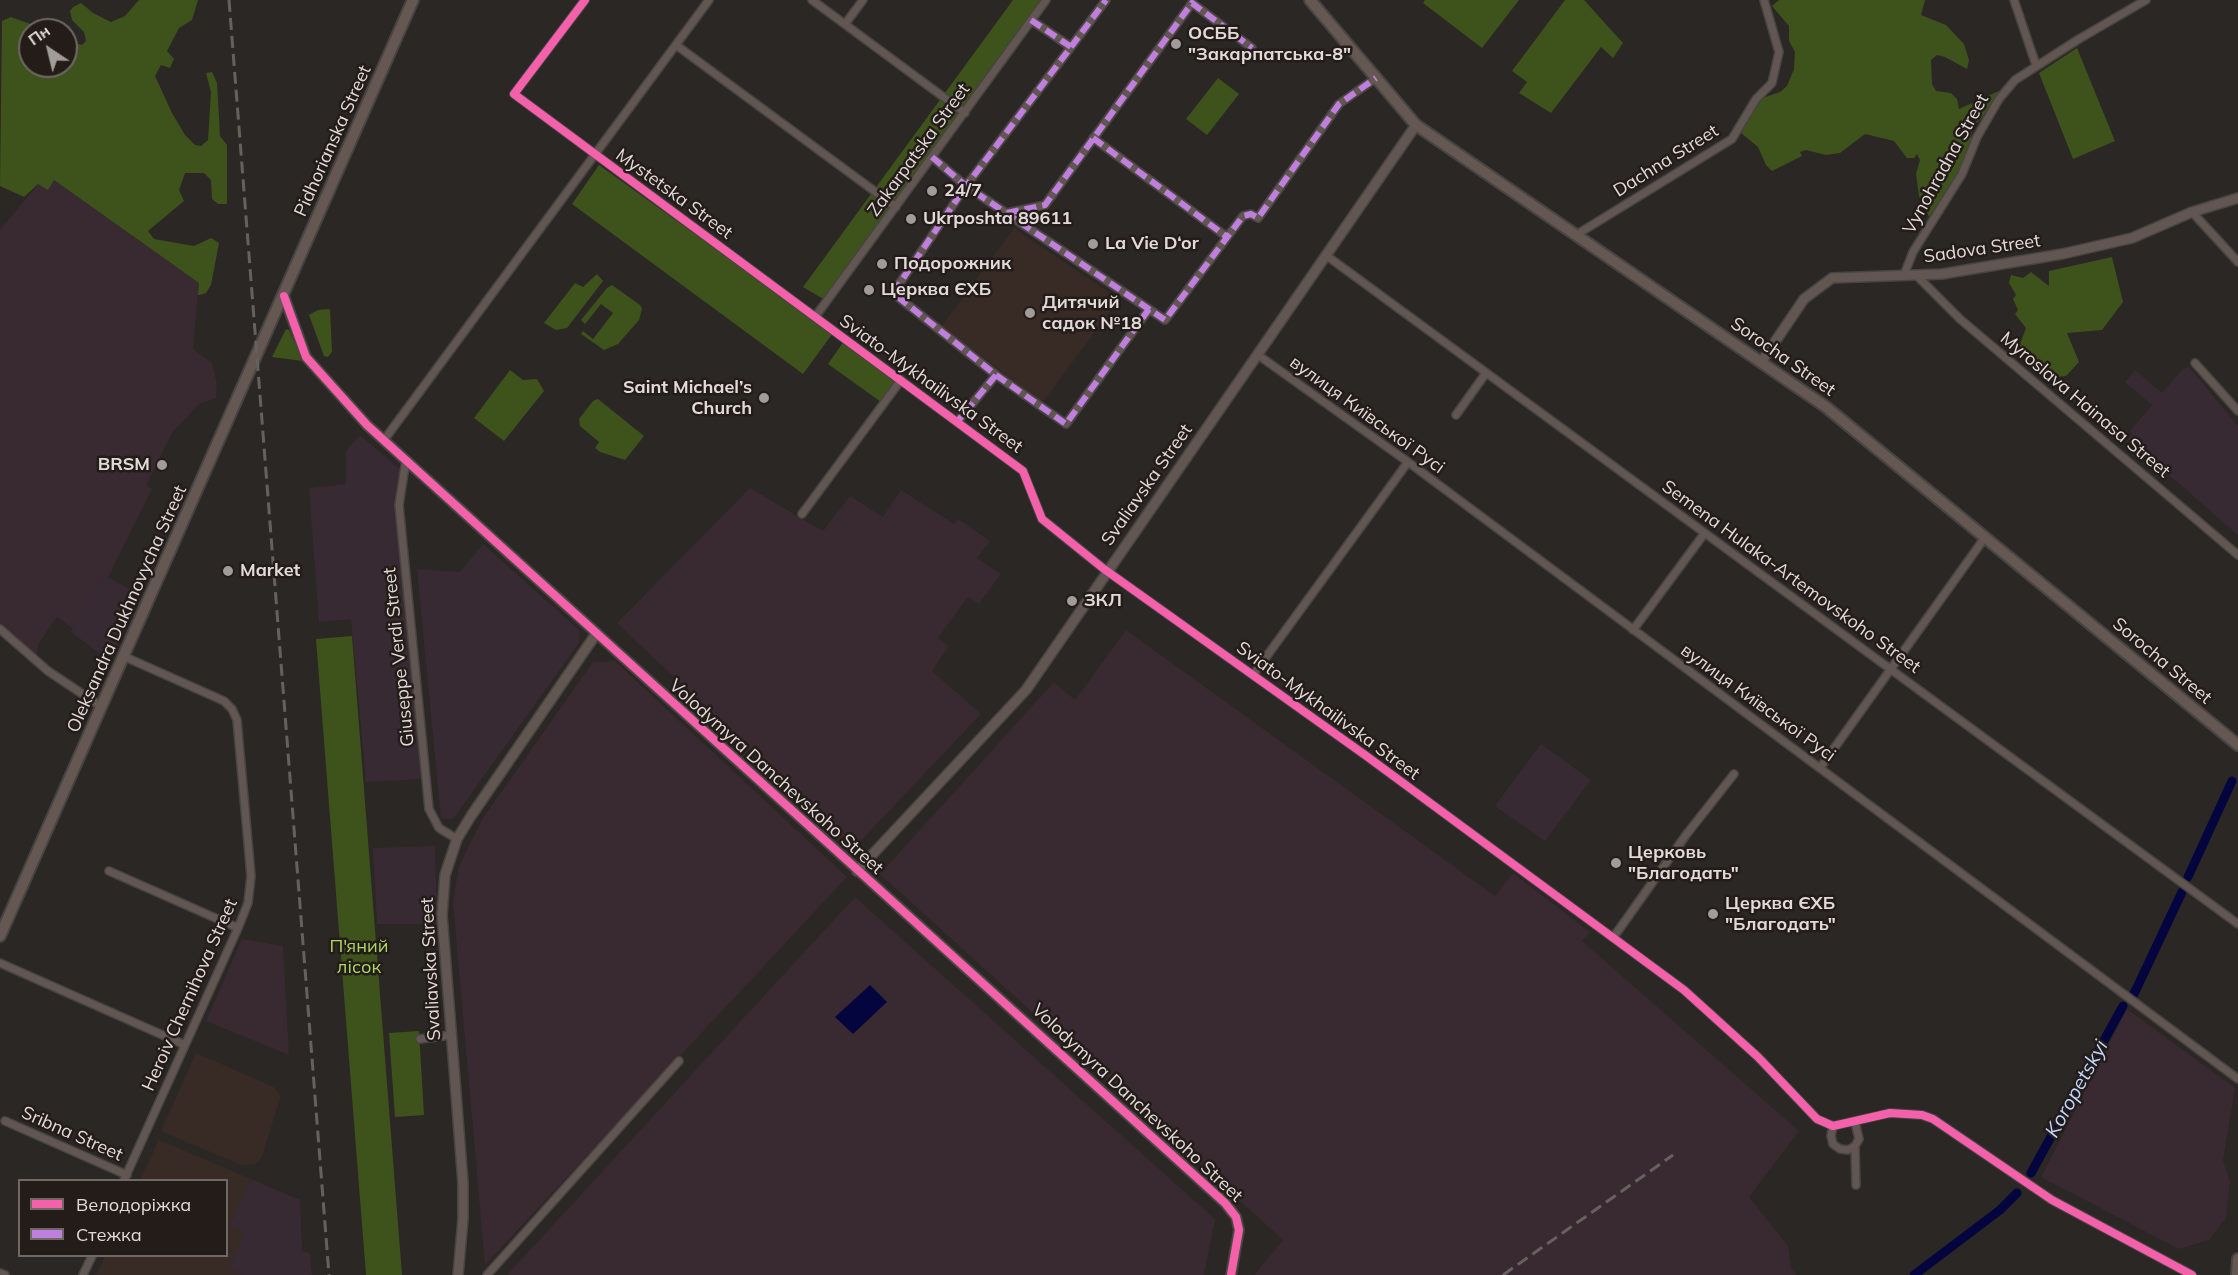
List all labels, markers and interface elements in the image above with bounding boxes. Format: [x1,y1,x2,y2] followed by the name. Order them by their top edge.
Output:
[18,18,78,78] north arrow
[24,20,54,49] text: Пн
[1188,23,1351,66] place label: ОСББ "Закарпатська-8"
[1169,37,1183,51] marker: ОСББ "Закарпатська-8"
[290,62,376,220] street label: Pidhorianska Street
[863,79,975,221] street label: Zakarpatska Street
[1899,90,1993,238] street label: Vynohradna Street
[1610,120,1722,202] street label: Dachna Street
[611,144,737,244] street label: Mystetska Street
[944,180,982,202] place label: 24/7
[925,184,939,198] marker: 24/7
[923,208,1072,230] place label: Ukrposhta 89611
[904,212,918,226] marker: Ukrposhta 89611
[1922,230,2042,268] street label: Sadova Street
[1105,233,1199,255] place label: La Vie D‘or
[1086,237,1100,251] marker: La Vie D‘or
[894,253,1011,275] place label: Подорожник
[875,257,889,271] marker: Подорожник
[881,279,991,301] place label: Церква ЄХБ
[862,283,876,297] marker: Церква ЄХБ
[1042,292,1142,334] place label: Дитячий садок №18
[1023,306,1037,320] marker: Дитячий садок №18
[835,310,1027,458] street label: Sviato-Mykhailivska Street
[1726,313,1840,401] street label: Sorocha Street
[1996,328,2174,482] street label: Myroslava Hainasa Street
[1285,352,1449,478] street label: вулиця Київської Русі
[623,377,752,420] place label: Saint Michael’s Church
[757,391,771,405] marker: Saint Michael’s Church
[1097,420,1197,550] street label: Svaliavska Street
[98,454,150,476] place label: BRSM
[155,458,169,472] marker: BRSM
[1657,476,1925,678] street label: Semena Hulaka-Artemovskoho Street
[63,482,191,736] street label: Oleksandra Dukhnovycha Street
[240,560,300,582] place label: Market
[221,564,235,578] marker: Market
[379,566,419,748] street label: Giuseppe Verdi Street
[1084,590,1122,612] place label: ЗКЛ
[1065,594,1079,608] marker: ЗКЛ
[2108,613,2216,709] street label: Sorocha Street
[1232,637,1424,785] street label: Sviato-Mykhailivska Street
[1676,640,1840,766] street label: вулиця Київської Русі
[664,675,888,879] street label: Volodymyra Danchevskoho Street
[1628,842,1739,884] place label: Церковь "Благодать"
[1609,856,1623,870] marker: Церковь "Благодать"
[1725,893,1836,936] place label: Церква ЄХБ "Благодать"
[138,896,242,1094] street label: Heroiv Chernihova Street
[416,897,446,1041] street label: Svaliavska Street
[1706,907,1720,921] marker: Церква ЄХБ "Благодать"
[330,936,388,978] park label: П'яний лісок
[1027,999,1247,1207] street label: Volodymyra Danchevskoho Street
[2040,1036,2114,1142] water label: Koropetskyi
[18,1102,126,1166] street label: Sribna Street
[18,1179,228,1257] legend
[76,1193,191,1216] text: Велодоріжка
[76,1223,142,1246] text: Стежка

